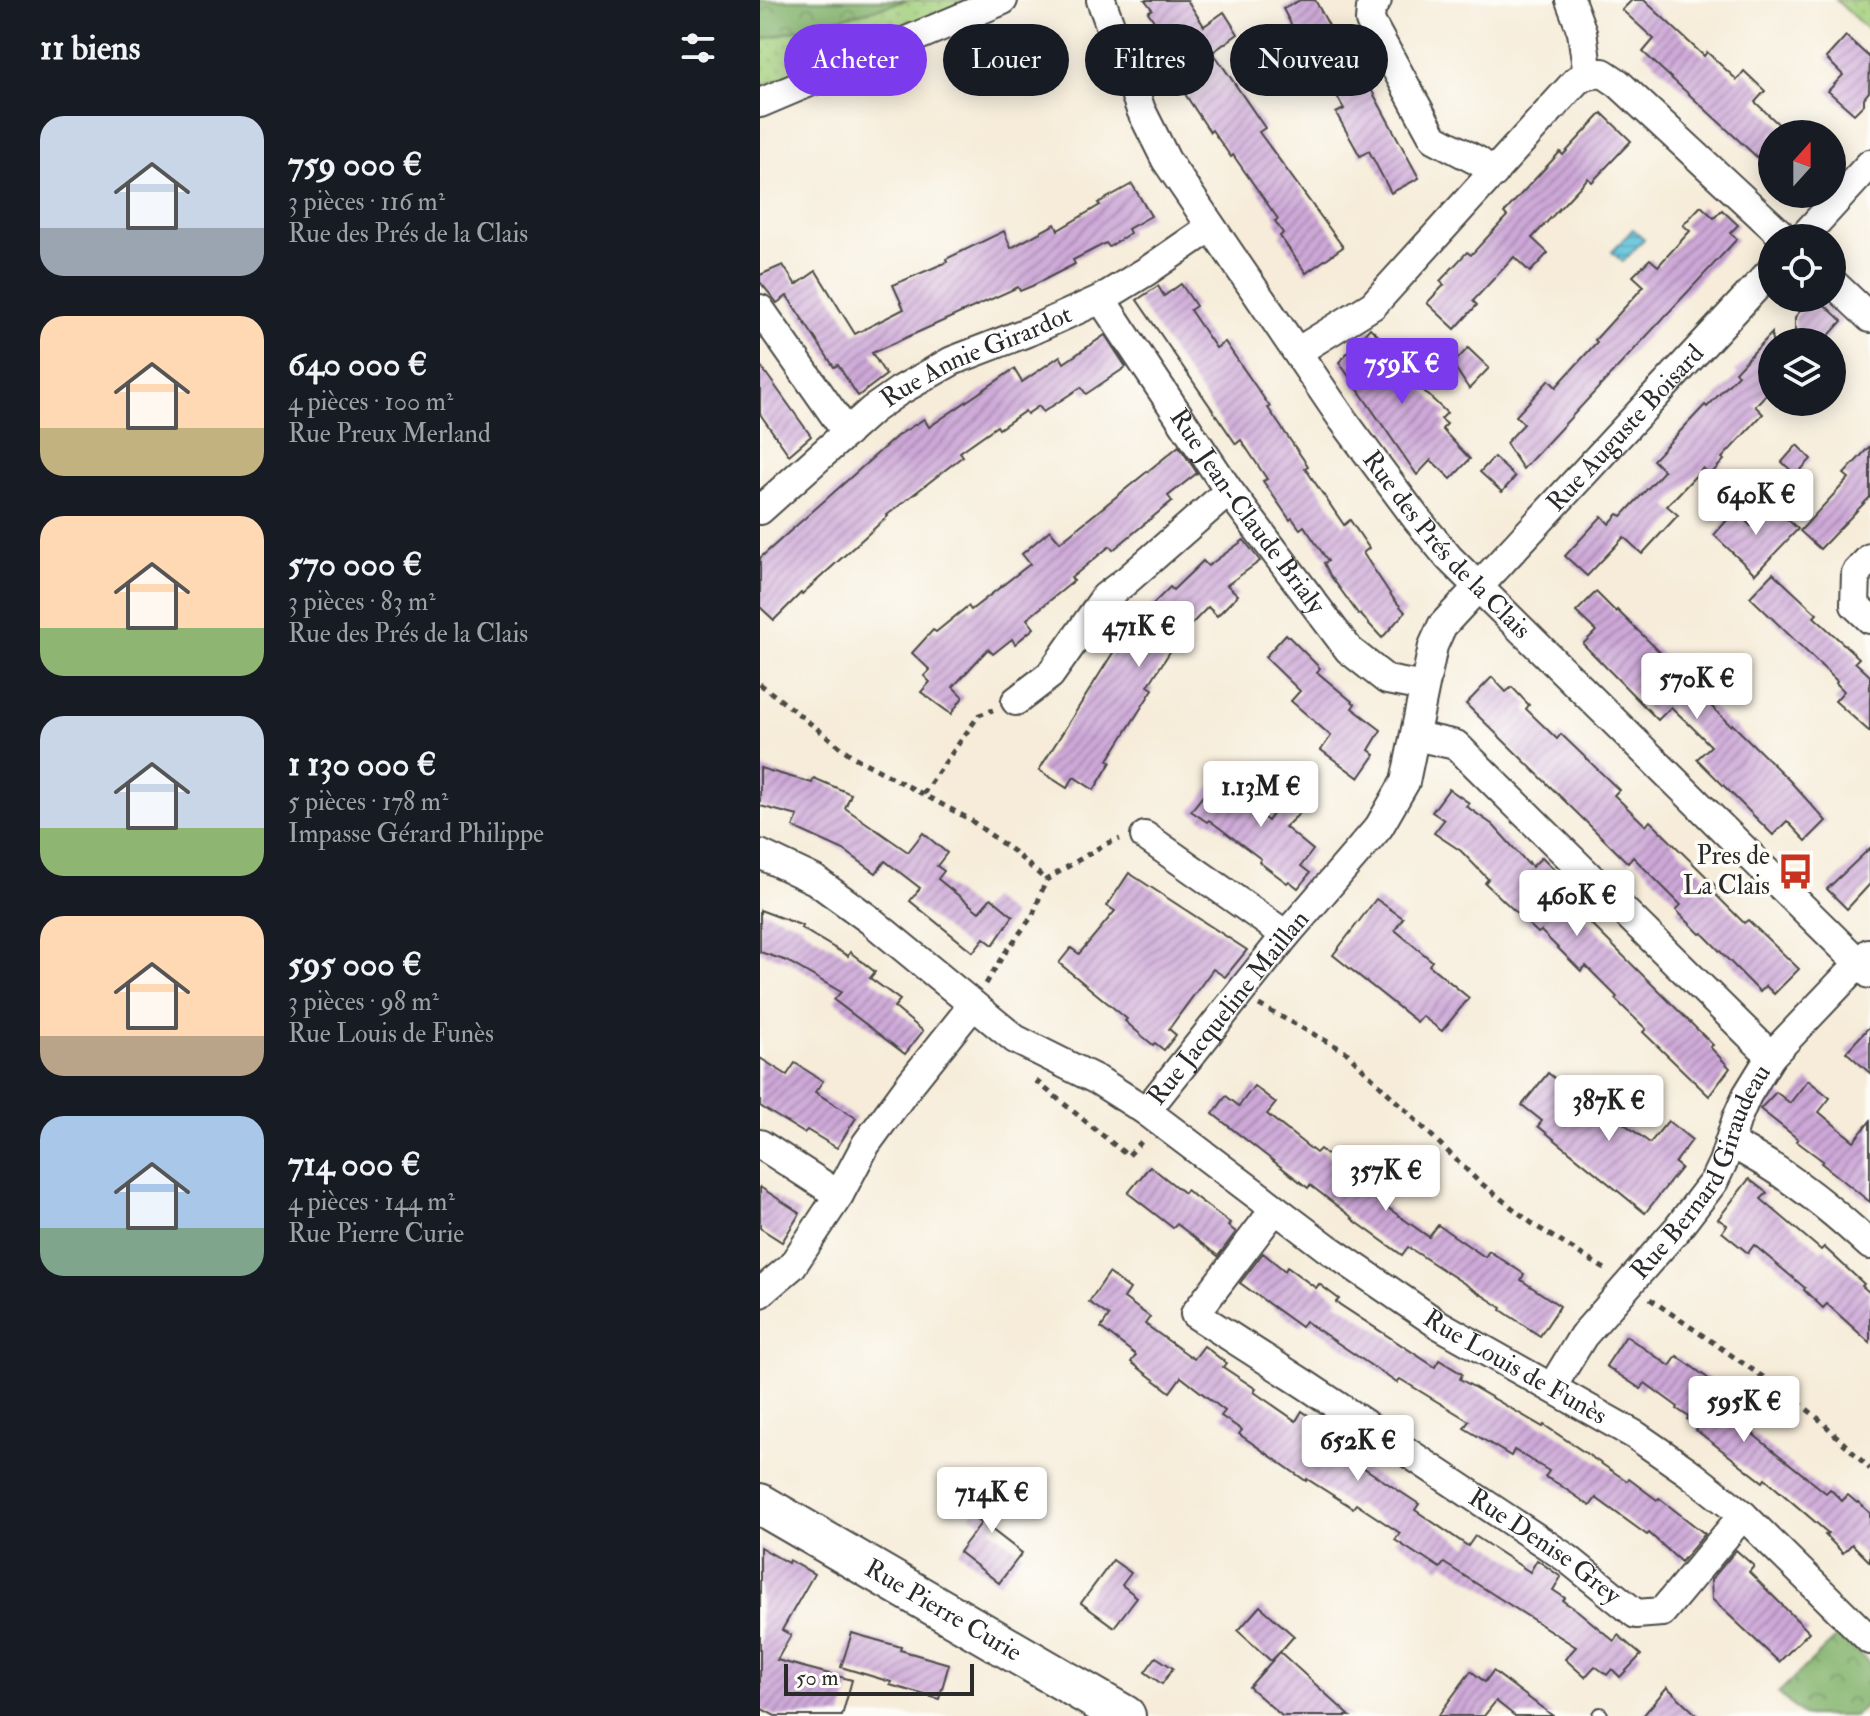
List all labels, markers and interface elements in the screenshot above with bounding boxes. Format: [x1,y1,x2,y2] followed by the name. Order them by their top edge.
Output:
[784,24,927,96] chip: Acheter
[943,24,1069,96] chip: Louer
[1085,24,1214,96] chip: Filtres
[1230,24,1388,96] chip: Nouveau
[676,26,720,70] icon: filters
[40,27,140,70] text: 11 biens
[1758,120,1846,208] north arrow
[1758,120,1846,416] map controls
[288,143,422,186] text: 759 000 €
[104,148,200,244] icon: home
[288,186,445,218] text: 3 pièces · 116 m²
[288,218,528,250] text: Rue des Prés de la Clais
[1758,224,1846,312] button: locate
[874,298,1077,415] street label: Rue Annie Girardot
[1758,328,1846,416] button: layers
[1337,338,1467,406] pin: 759K €
[1540,338,1711,518] street label: Rue Auguste Boisard
[288,343,427,386] text: 640 000 €
[104,348,200,444] icon: home
[1364,348,1440,380] text: 759K €
[288,386,453,418] text: 4 pièces · 100 m²
[1163,403,1332,621] street label: Rue Jean-Claude Brialy
[288,418,491,450] text: Rue Preux Merland
[1355,444,1538,646] street label: Rue des Prés de la Clais
[1691,469,1821,537] pin: 640K €
[1716,479,1796,511] text: 640K €
[288,543,422,586] text: 570 000 €
[104,548,200,644] icon: home
[288,586,436,618] text: 3 pièces · 83 m²
[1074,601,1204,669] pin: 471K €
[1102,611,1176,643] text: 471K €
[288,618,528,650] text: Rue des Prés de la Clais
[1632,653,1762,721] pin: 570K €
[1659,663,1735,695] text: 570K €
[288,743,436,786] text: 1 130 000 €
[104,748,200,844] icon: home
[1187,761,1335,829] pin: 1.13M €
[1221,771,1301,803] text: 1.13M €
[288,786,448,818] text: 5 pièces · 178 m²
[288,818,544,850] text: Impasse Gérard Philippe
[1683,840,1770,902] place label: Pres de La Clais
[1777,852,1815,890] bus stop icon: Pres de La Clais
[1512,870,1642,938] pin: 460K €
[1537,880,1617,912] text: 460K €
[1141,904,1316,1112] street label: Rue Jacqueline Maillan
[288,943,422,986] text: 595 000 €
[104,948,200,1044] icon: home
[288,986,439,1018] text: 3 pièces · 98 m²
[288,1018,494,1050] text: Rue Louis de Funès
[1624,1058,1778,1286] street label: Rue Bernard Giraudeau
[1544,1075,1674,1143] pin: 387K €
[1573,1085,1645,1117] text: 387K €
[288,1143,421,1186] text: 714 000 €
[1321,1145,1451,1213] pin: 357K €
[104,1148,200,1244] icon: home
[1350,1155,1422,1187] text: 357K €
[288,1186,455,1218] text: 4 pièces · 144 m²
[288,1218,464,1250] text: Rue Pierre Curie
[1417,1303,1613,1432] street label: Rue Louis de Funès
[1679,1376,1809,1444] pin: 595K €
[1706,1386,1782,1418] text: 595K €
[1293,1415,1423,1483] pin: 652K €
[1320,1425,1396,1457] text: 652K €
[927,1467,1057,1535] pin: 714K €
[955,1477,1029,1509] text: 714K €
[1462,1481,1628,1612] street label: Rue Denise Grey
[859,1552,1028,1669] street label: Rue Pierre Curie
[784,1660,974,1696] scale bar
[796,1664,838,1692] text: 50 m

